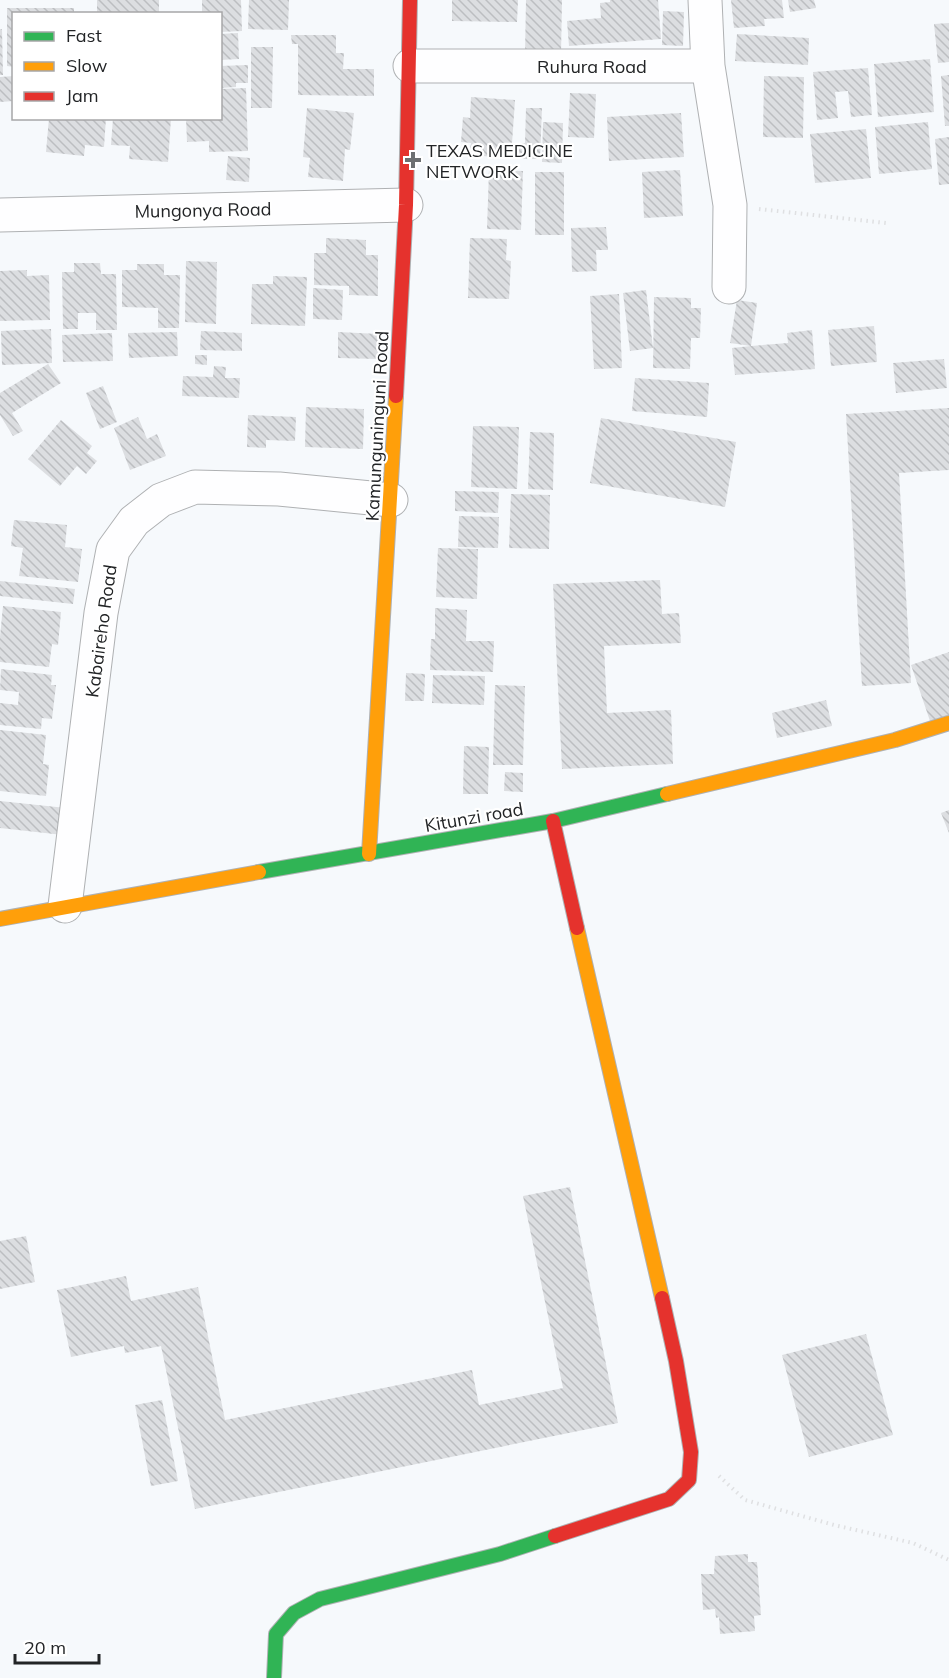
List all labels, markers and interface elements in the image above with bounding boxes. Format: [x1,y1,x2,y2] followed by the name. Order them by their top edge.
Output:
[12,12,222,120] legend
[66,24,102,47] text: Fast
[66,54,108,77] text: Slow
[537,55,647,78] street label: Ruhura Road
[66,84,99,107] text: Jam
[426,139,573,183] place label: TEXAS MEDICINE NETWORK
[404,151,422,169] marker: TEXAS MEDICINE NETWORK
[134,197,272,223] street label: Mungonya Road
[361,330,393,522] street label: Kamunguninguni Road
[80,563,122,699] street label: Kabaireho Road
[423,797,525,837] street label: Kitunzi road
[15,1627,99,1665] scale bar
[24,1636,66,1659] text: 20 m

